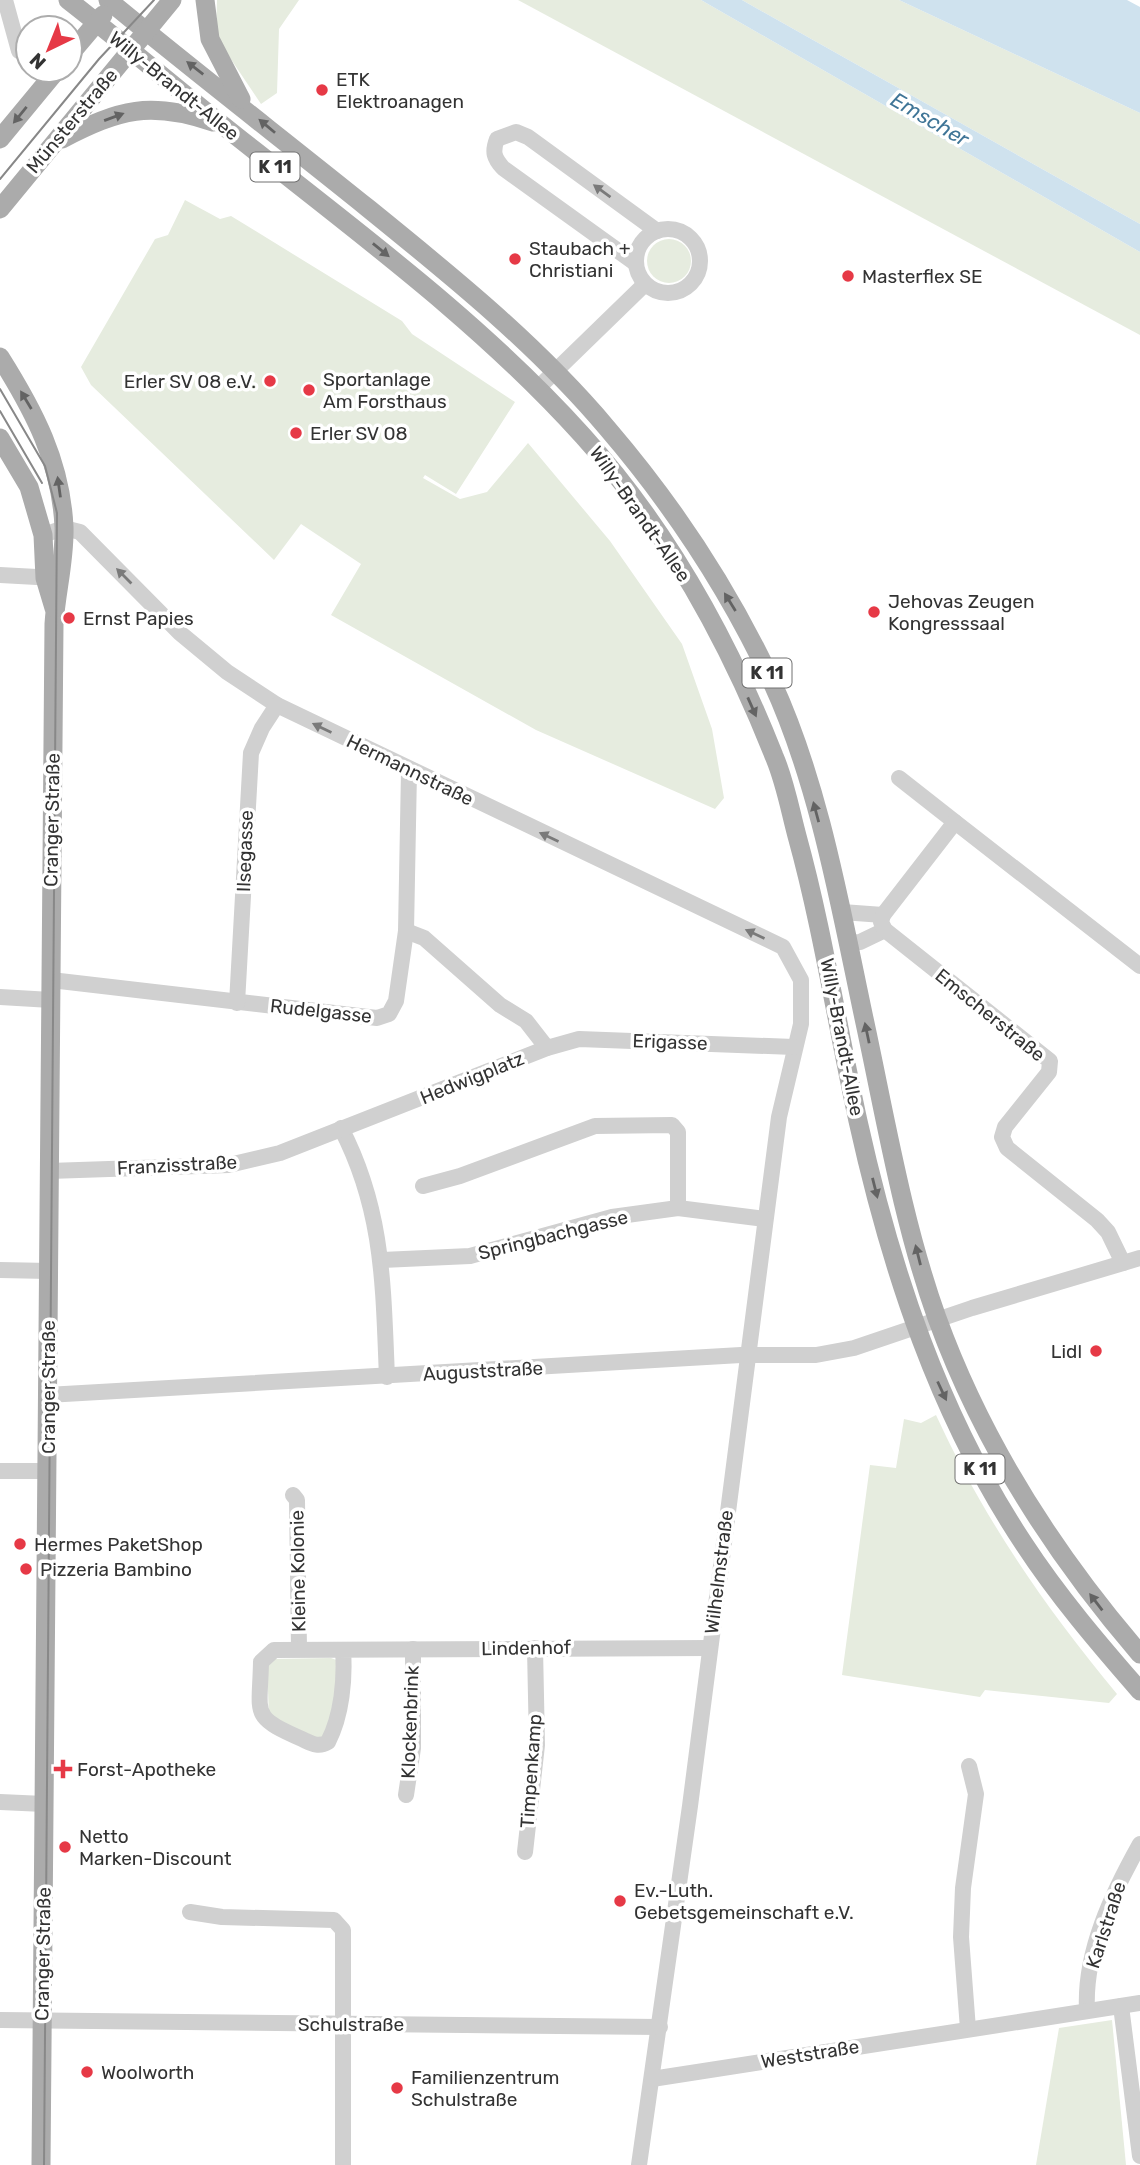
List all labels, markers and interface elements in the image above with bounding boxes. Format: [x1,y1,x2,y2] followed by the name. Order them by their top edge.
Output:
[14,14,84,84] north arrow
[104,27,244,145] street label: Willy-Brandt-Allee
[25,48,51,74] text: N
[187,61,204,76] one-way arrow
[22,64,122,178] street label: Münsterstraße
[336,68,464,113] place label: ETK Elektroanagen
[314,82,330,98] marker: ETK Elektroanagen
[886,87,974,152] water label: Emscher
[13,107,28,124] one-way arrow
[103,111,124,122] one-way arrow
[258,118,276,134] one-way arrow
[250,152,300,182] road number: K 11
[593,184,611,198] one-way arrow
[529,237,631,282] place label: Staubach + Christiani
[371,243,389,258] one-way arrow
[507,251,523,267] marker: Staubach + Christiani
[862,265,983,288] place label: Masterflex SE
[840,268,856,284] marker: Masterflex SE
[323,368,447,413] place label: Sportanlage Am Forsthaus
[124,370,256,393] place label: Erler SV 08 e.V.
[262,373,278,389] marker: Erler SV 08 e.V.
[301,382,317,398] marker: Sportanlage Am Forsthaus
[20,390,33,409] one-way arrow
[310,422,408,445] place label: Erler SV 08
[288,425,304,441] marker: Erler SV 08
[585,442,695,586] street label: Willy-Brandt-Allee
[53,476,64,498] one-way arrow
[115,567,132,584] one-way arrow
[888,590,1034,635] place label: Jehovas Zeugen Kongresssaal
[724,592,737,611] one-way arrow
[866,604,882,620] marker: Jehovas Zeugen Kongresssaal
[83,607,194,630] place label: Ernst Papies
[61,610,77,626] marker: Ernst Papies
[742,658,792,688] road number: K 11
[746,697,758,717] one-way arrow
[312,722,332,733] one-way arrow
[343,729,477,811] street label: Hermannstraße
[39,753,65,887] street label: Cranger Straße
[810,801,821,823] one-way arrow
[232,810,258,892] street label: Ilsegasse
[539,831,559,843] one-way arrow
[745,928,765,940] one-way arrow
[815,956,869,1118] street label: Willy-Brandt-Allee
[930,964,1050,1066] street label: Emscherstraße
[269,994,373,1028] street label: Rudelgasse
[862,1022,873,1044] one-way arrow
[632,1029,708,1055] street label: Erigasse
[417,1047,527,1109] street label: Hedwigplatz
[116,1150,238,1180] street label: Franzisstraße
[870,1177,881,1199] one-way arrow
[476,1205,630,1265] street label: Springbachgasse
[912,1244,923,1266] one-way arrow
[37,1320,60,1454] street label: Cranger Straße
[1051,1340,1082,1363] place label: Lidl
[1088,1343,1104,1359] marker: Lidl
[422,1356,544,1386] street label: Auguststraße
[936,1381,947,1401] one-way arrow
[956,1454,1004,1484] road number: K 11
[700,1509,738,1635] street label: Wilhelmstraße
[285,1510,311,1632] street label: Kleine Kolonie
[34,1533,203,1556] place label: Hermes PaketShop
[12,1536,28,1552] marker: Hermes PaketShop
[40,1558,192,1581] place label: Pizzeria Bambino
[18,1561,34,1577] marker: Pizzeria Bambino
[1089,1593,1104,1611] one-way arrow
[481,1636,572,1660] street label: Lindenhof
[397,1665,423,1779] street label: Klockenbrink
[516,1713,546,1829] street label: Timpenkamp
[77,1758,216,1781] place label: Forst-Apotheke
[55,1761,71,1777] marker: Forst-Apotheke
[79,1825,232,1870] place label: Netto Marken-Discount
[57,1839,73,1855] marker: Netto Marken-Discount
[634,1879,854,1924] place label: Ev.-Luth. Gebetsgemeinschaft e.V.
[1081,1879,1131,1971] street label: Karlstraße
[30,1887,56,2021] street label: Cranger Straße
[612,1893,628,1909] marker: Ev.-Luth. Gebetsgemeinschaft e.V.
[298,2013,404,2036] street label: Schulstraße
[759,2035,861,2073] street label: Weststraße
[101,2061,194,2084] place label: Woolworth
[79,2064,95,2080] marker: Woolworth
[411,2066,559,2111] place label: Familienzentrum Schulstraße
[389,2080,405,2096] marker: Familienzentrum Schulstraße

